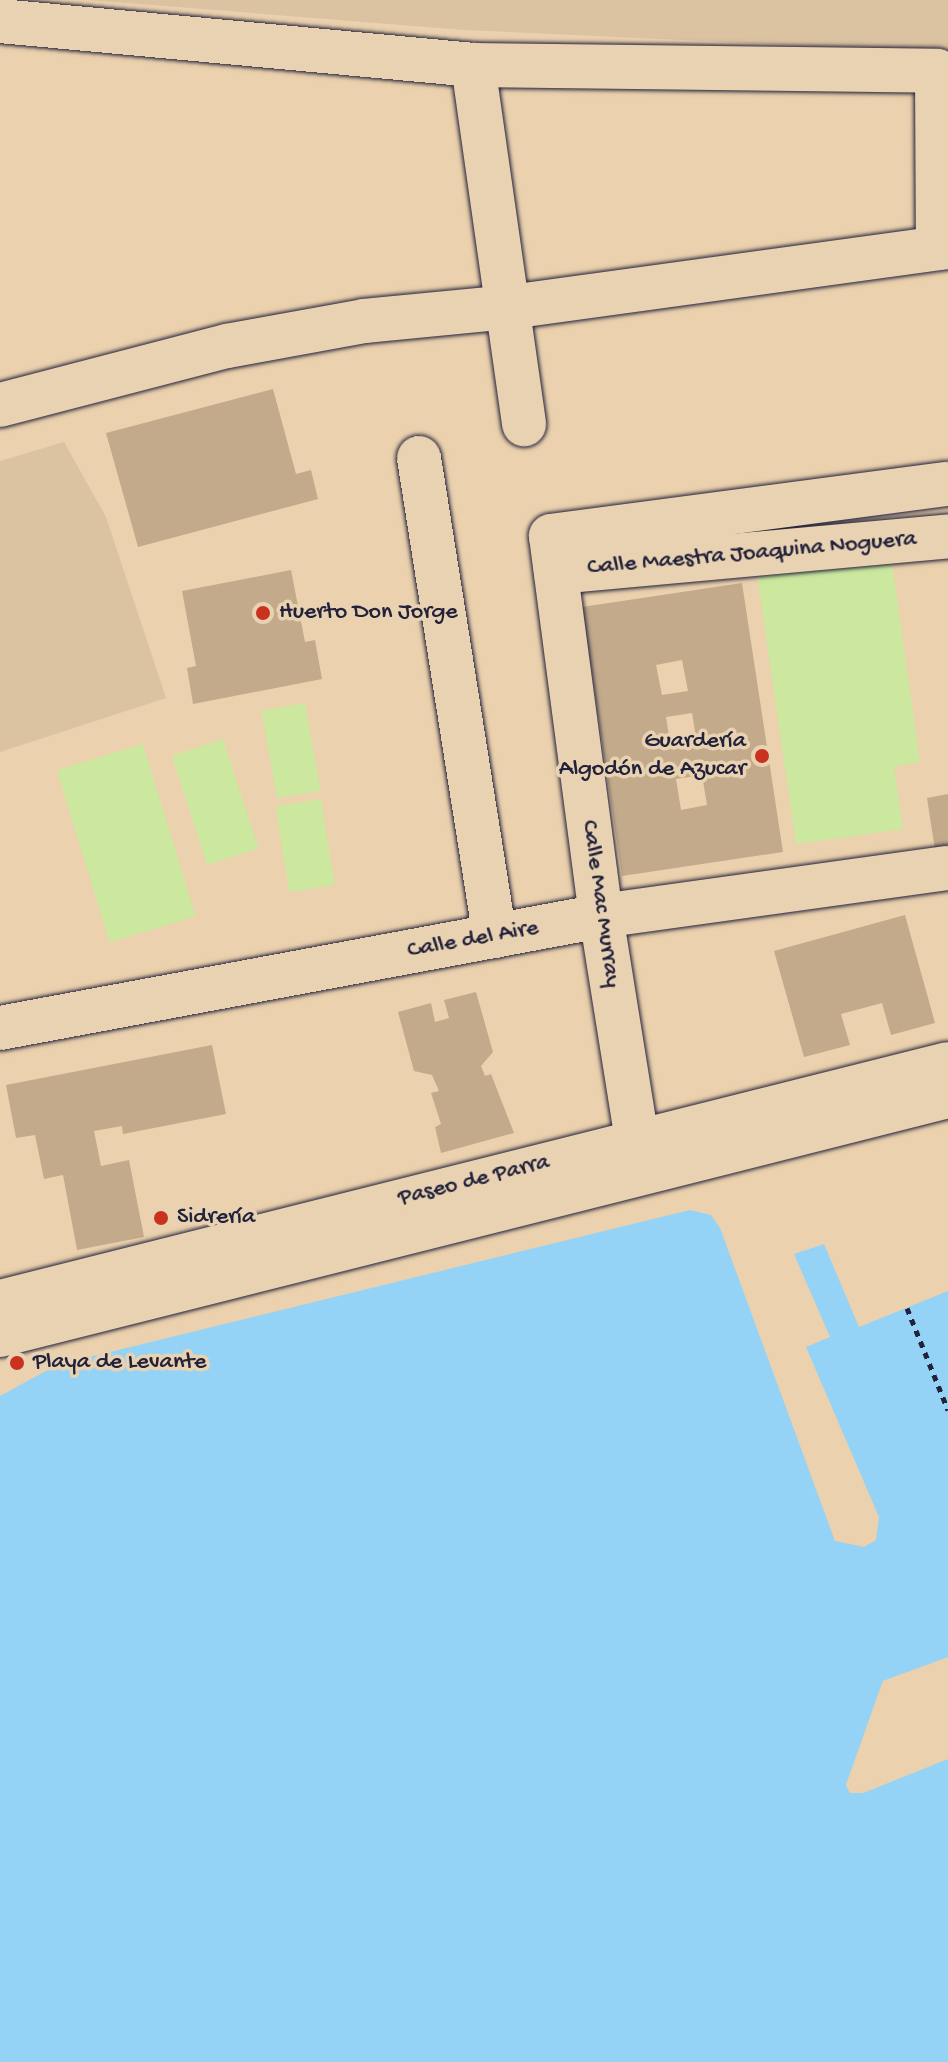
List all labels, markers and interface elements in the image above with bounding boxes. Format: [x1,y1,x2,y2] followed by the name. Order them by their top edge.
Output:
[586,525,918,583] street label: Calle Maestra Joaquina Noguera
[279,599,458,627] place label: Huerto Don Jorge
[254,604,272,622] marker: Huerto Don Jorge
[559,728,746,784] place label: Guardería Algodón de Azucar
[753,747,771,765] marker: Guardería Algodón de Azucar
[574,818,626,990] street label: Calle Mac Murray
[405,914,541,966] street label: Calle del Aire
[395,1148,553,1214] street label: Paseo de Parra
[177,1204,255,1232] place label: Sidrería
[152,1209,170,1227] marker: Sidrería
[33,1349,206,1377] place label: Playa de Levante
[8,1354,26,1372] marker: Playa de Levante

